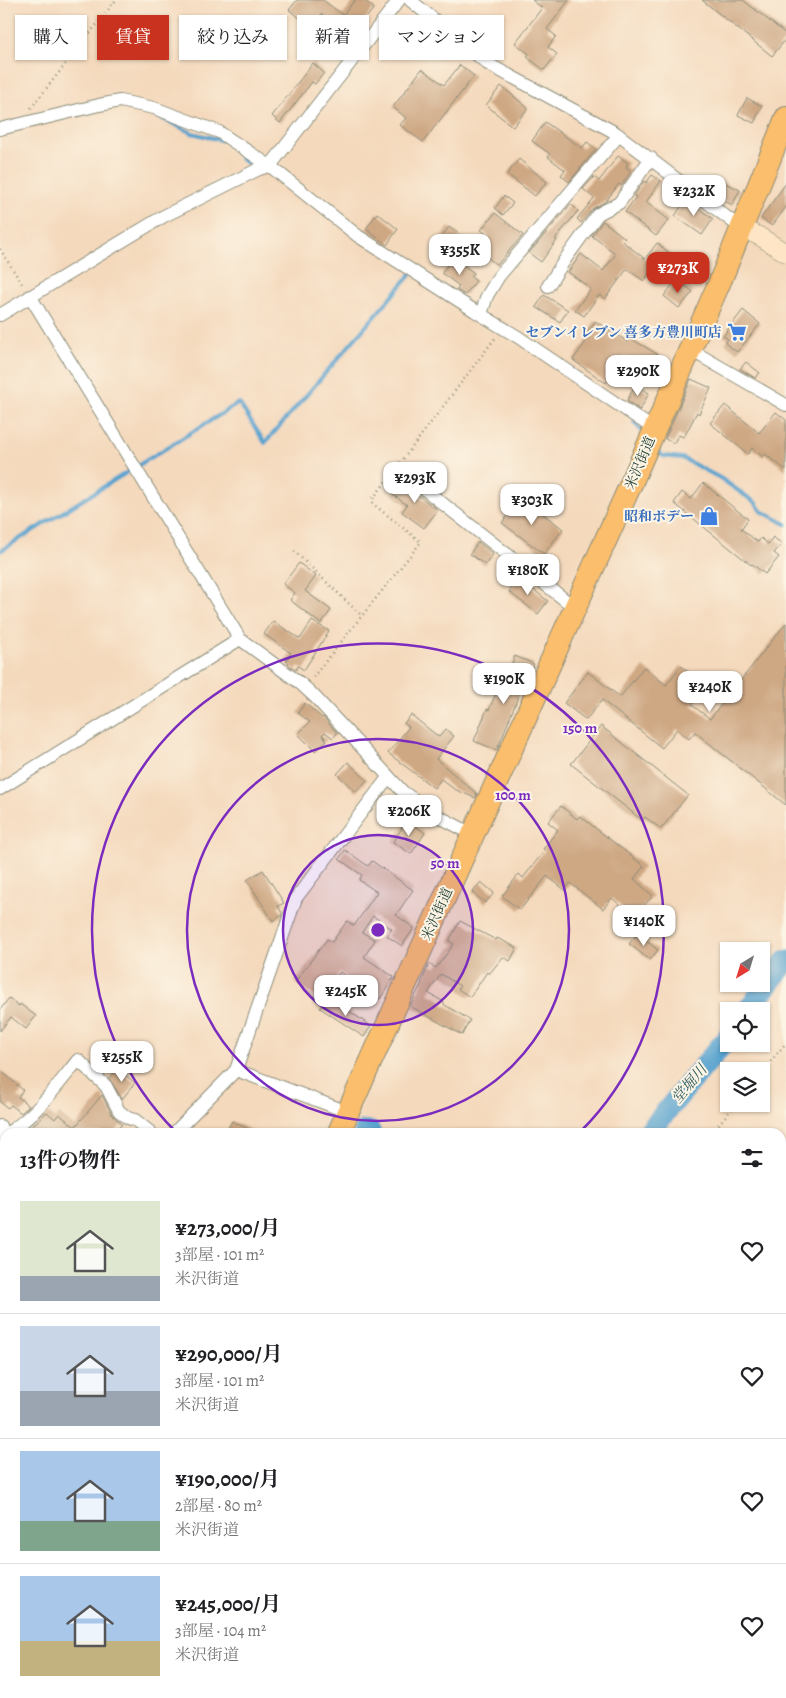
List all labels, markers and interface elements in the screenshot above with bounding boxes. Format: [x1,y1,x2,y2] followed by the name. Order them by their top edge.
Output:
[15,15,87,60] chip: 購入
[97,15,169,60] chip: 賃貸
[179,15,287,60] chip: 絞り込み
[297,15,369,60] chip: 新着
[379,15,504,60] chip: マンション
[659,174,729,217] pin: ¥232K
[673,180,715,202] text: ¥232K
[425,234,495,276] pin: ¥355K
[440,239,480,261] text: ¥355K
[643,252,713,294] pin: ¥273K
[657,257,699,279] text: ¥273K
[726,321,748,343] supermarket icon: セブンイレブン 喜多方豊川町店
[525,323,722,342] place label: セブンイレブン 喜多方豊川町店
[603,354,673,397] pin: ¥290K
[617,360,659,382] text: ¥290K
[620,434,660,492] street label: 米沢街道
[380,462,450,504] pin: ¥293K
[394,467,436,489] text: ¥293K
[497,484,567,526] pin: ¥303K
[511,489,553,511] text: ¥303K
[698,505,720,527] shop icon: 昭和ボデー
[624,507,694,526] place label: 昭和ボデー
[493,554,563,596] pin: ¥180K
[507,559,549,581] text: ¥180K
[469,662,539,705] pin: ¥190K
[484,668,524,690] text: ¥190K
[675,670,745,713] pin: ¥240K
[689,676,732,698] text: ¥240K
[563,718,598,738] text: 150 m
[495,785,531,805] text: 100 m
[374,794,444,837] pin: ¥206K
[388,800,430,822] text: ¥206K
[430,853,460,873] text: 50 m
[417,885,457,943] street label: 米沢街道
[609,904,679,947] pin: ¥140K
[624,910,665,932] text: ¥140K
[369,921,387,939] centre of rings
[720,942,770,992] north arrow
[720,942,770,1112] map controls
[311,974,381,1017] pin: ¥245K
[325,980,367,1002] text: ¥245K
[720,1002,770,1052] button: locate
[87,1040,157,1083] pin: ¥255K
[101,1046,143,1068] text: ¥255K
[667,1059,712,1108] water label: 堂堀川
[720,1062,770,1112] button: layers
[738,1144,766,1172] icon: filters
[20,1146,121,1174] text: 13件の物件
[175,1214,280,1242] text: ¥273,000/月
[60,1221,120,1281] icon: home
[738,1237,766,1265] icon: heart
[175,1244,264,1266] text: 3部屋 · 101 m²
[175,1268,239,1290] text: 米沢街道
[175,1340,283,1368] text: ¥290,000/月
[60,1346,120,1406] icon: home
[738,1362,766,1390] icon: heart
[175,1370,264,1392] text: 3部屋 · 101 m²
[175,1394,239,1416] text: 米沢街道
[175,1465,280,1493] text: ¥190,000/月
[60,1471,120,1531] icon: home
[738,1487,766,1515] icon: heart
[175,1495,262,1517] text: 2部屋 · 80 m²
[175,1519,239,1541] text: 米沢街道
[175,1590,281,1618] text: ¥245,000/月
[60,1596,120,1656] icon: home
[738,1612,766,1640] icon: heart
[175,1620,266,1642] text: 3部屋 · 104 m²
[175,1644,239,1666] text: 米沢街道

